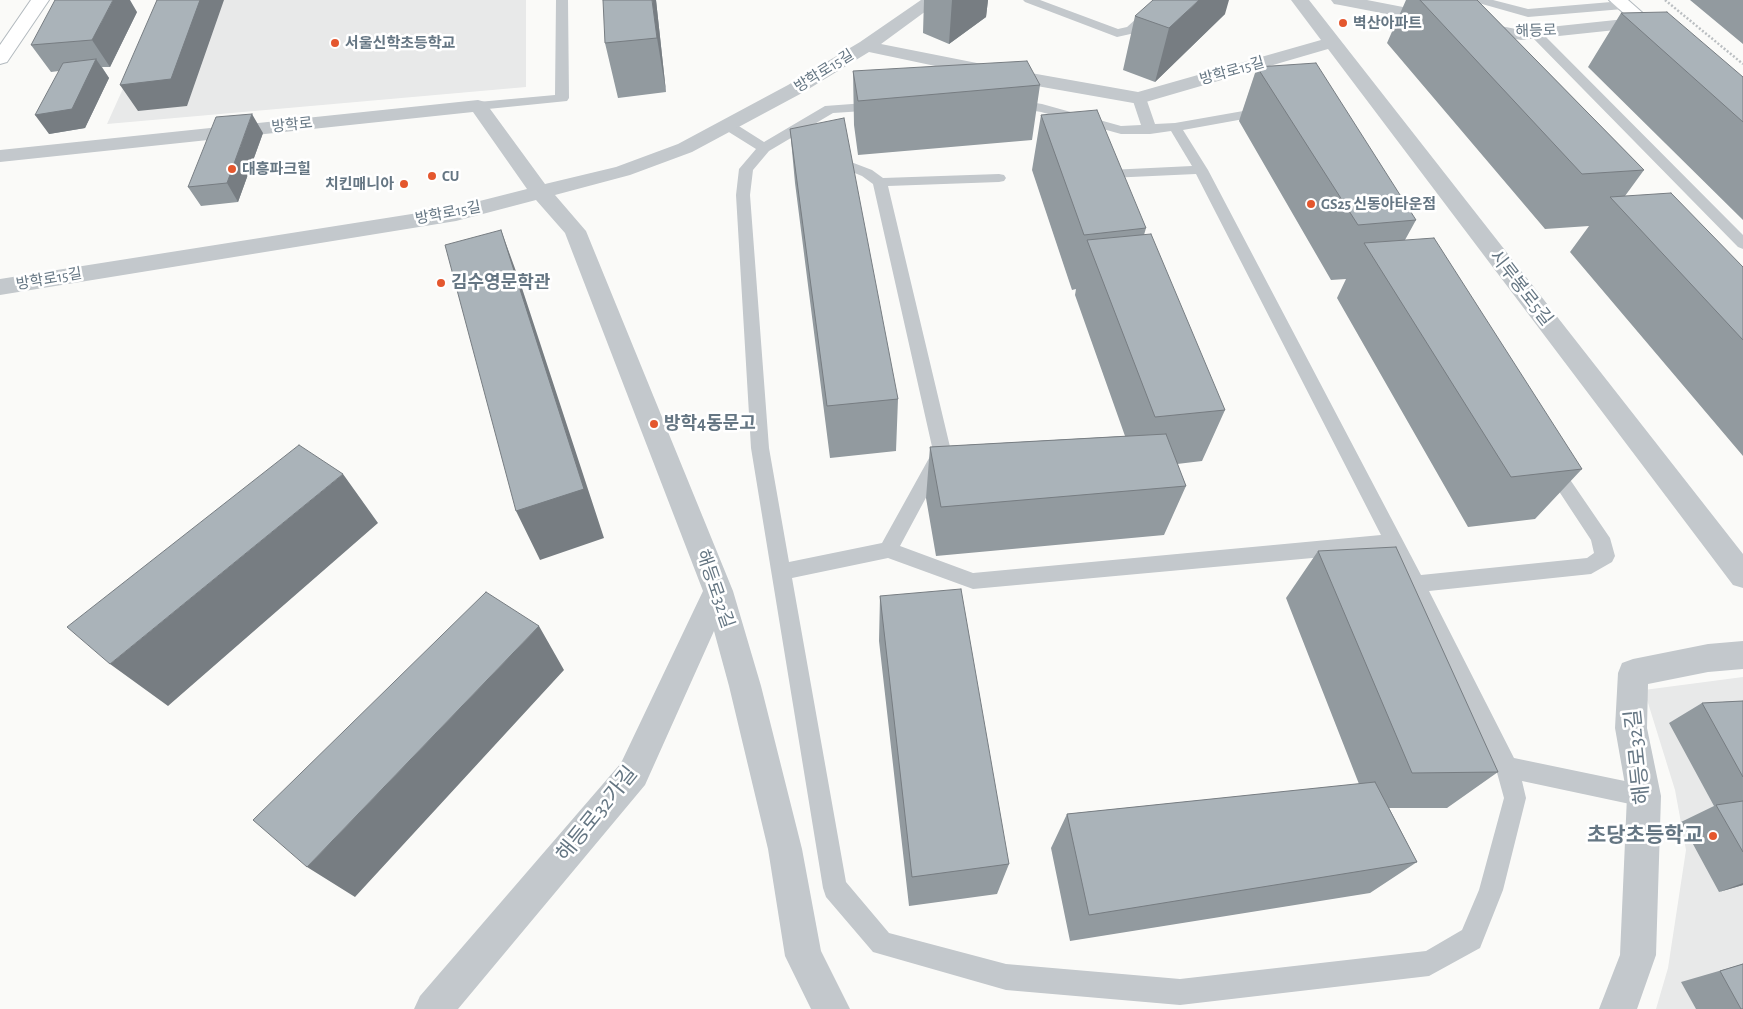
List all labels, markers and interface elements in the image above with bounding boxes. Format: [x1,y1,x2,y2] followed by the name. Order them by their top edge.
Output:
[1353,14,1422,32] place label: 벽산아파트
[1337,17,1349,29] marker: 벽산아파트
[1515,21,1557,41] street label: 해등로
[345,34,455,52] place label: 서울신학초등학교
[329,37,341,49] marker: 서울신학초등학교
[791,46,857,96] street label: 방학로15길
[1197,53,1267,89] street label: 방학로15길
[270,114,314,136] street label: 방학로
[242,160,311,178] place label: 대흥파크힐
[226,163,238,175] marker: 대흥파크힐
[442,167,459,185] place label: CU
[426,170,438,182] marker: CU
[325,175,394,193] place label: 치킨매니아
[398,178,410,190] marker: 치킨매니아
[1321,195,1436,213] place label: GS25 신동아타운점
[414,198,482,228] street label: 방학로15길
[1305,198,1317,210] marker: GS25 신동아타운점
[1485,246,1557,330] street label: 시루봉로5길
[15,264,83,294] street label: 방학로15길
[451,272,550,294] place label: 김수영문학관
[435,277,447,289] marker: 김수영문학관
[664,413,756,435] place label: 방학4동문고
[648,418,660,430] marker: 방학4동문고
[691,547,739,631] street label: 해등로32길
[1620,708,1656,806] street label: 해등로32길
[551,761,643,867] street label: 해등로32가길
[1587,823,1703,849] place label: 초당초등학교
[1707,830,1719,842] marker: 초당초등학교

